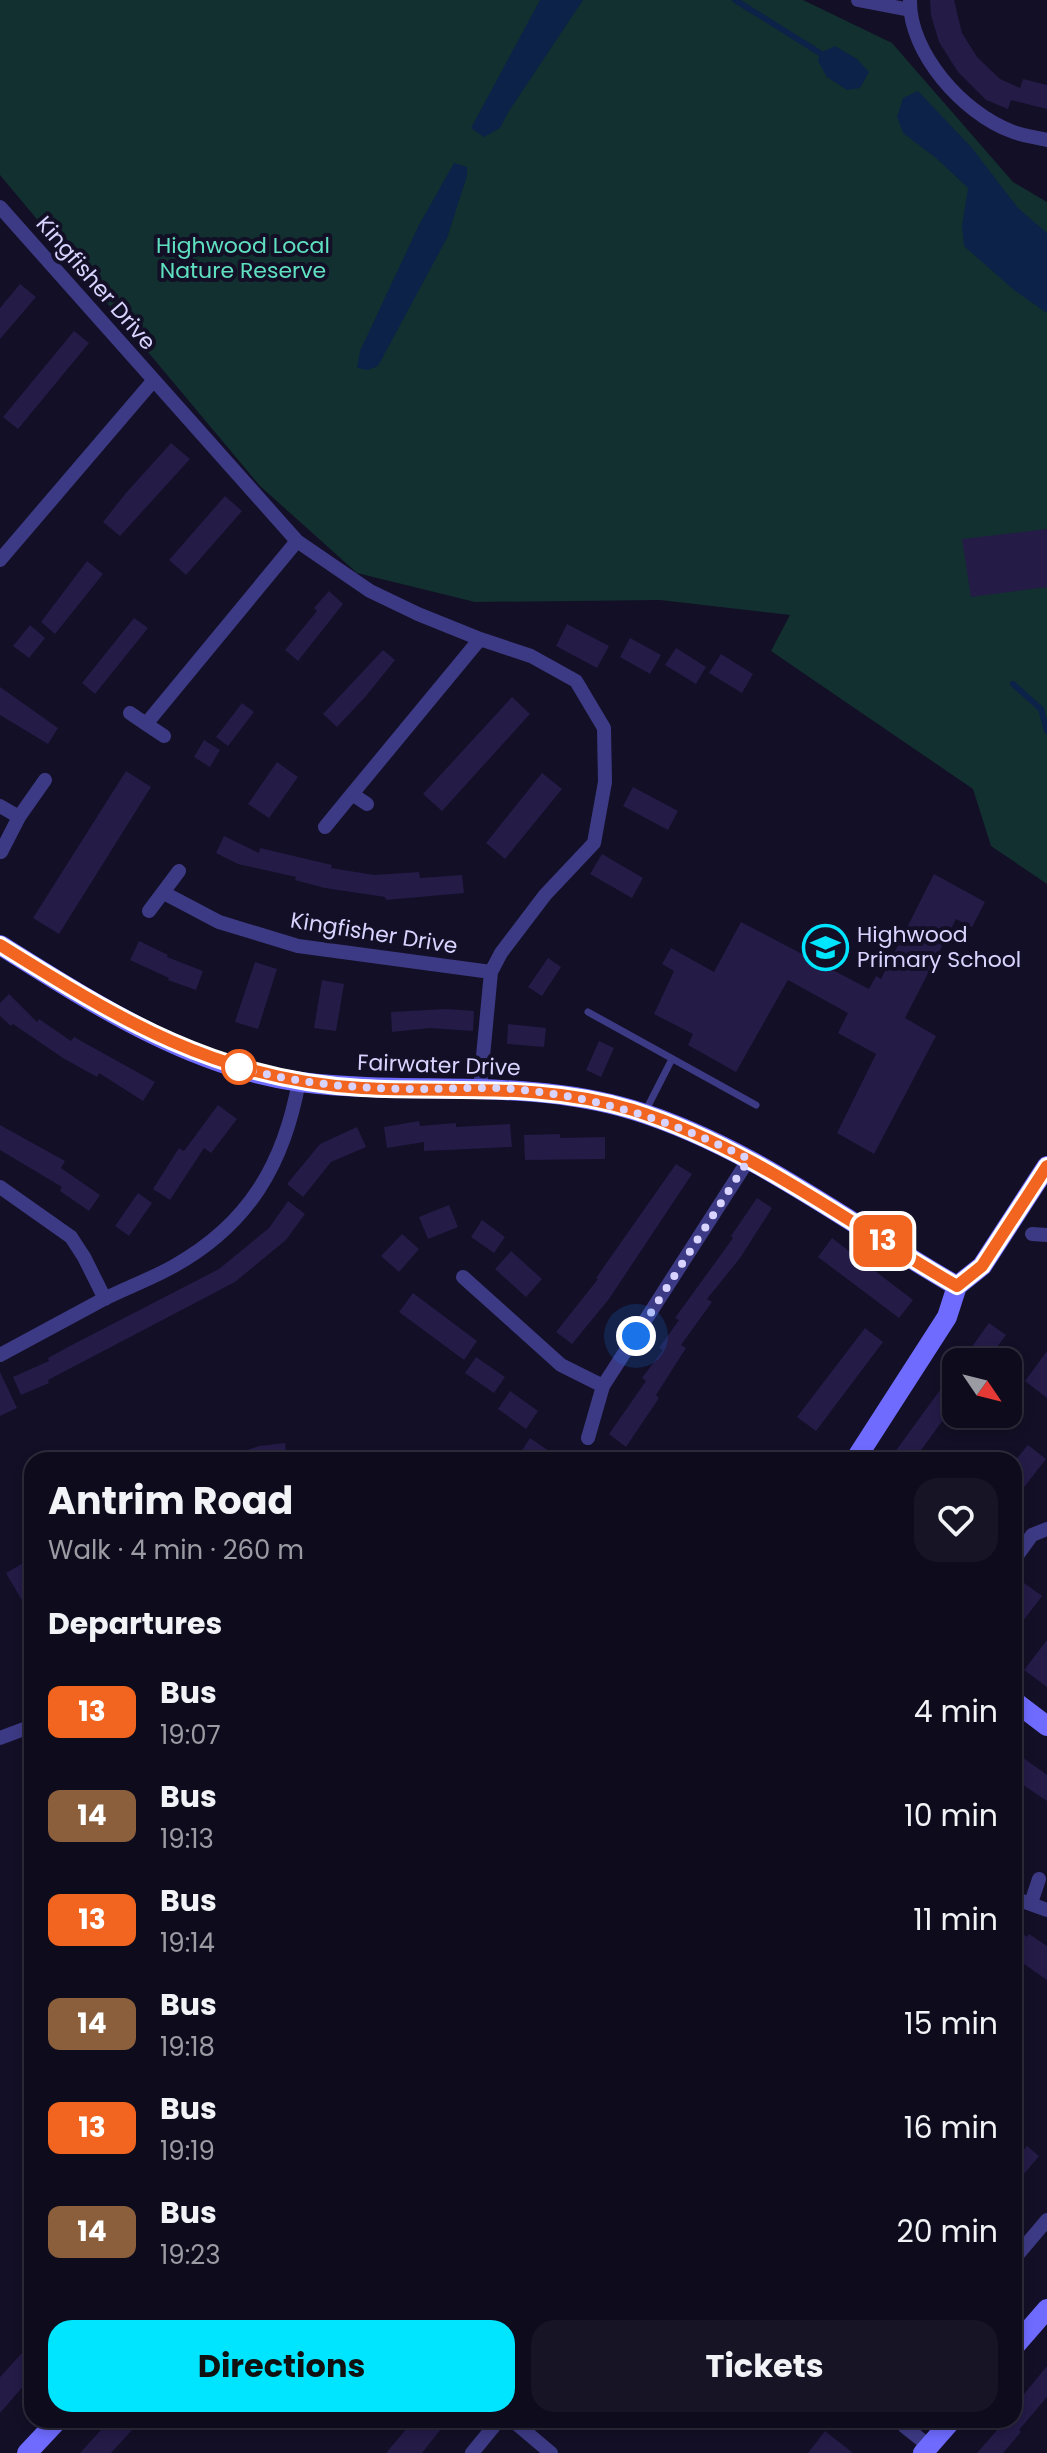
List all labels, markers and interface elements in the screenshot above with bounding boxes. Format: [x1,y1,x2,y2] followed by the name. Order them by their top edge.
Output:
[29,209,163,357] street label: Kingfisher Drive
[156,230,330,286] park label: Highwood Local Nature Reserve
[288,905,460,961] street label: Kingfisher Drive
[857,919,1021,975] place label: Highwood Primary School
[802,923,850,971] school or university icon: Highwood Primary School
[357,1047,521,1083] street label: Fairwater Drive
[222,1050,256,1084] unlabelled marker
[847,1215,919,1267] line badge: 13
[869,1221,897,1260] text: 13
[616,1316,656,1356] your location
[942,1348,1022,1428] north arrow
[942,1348,1022,1428] map controls
[48,1474,293,1527] text: Antrim Road
[914,1478,998,1562] button: heart
[48,1532,304,1568] text: Walk · 4 min · 260 m
[48,1602,222,1645] text: Departures
[160,1671,217,1714] text: Bus
[914,1690,998,1733] text: 4 min
[78,1692,106,1731] text: 13
[160,1717,221,1753] text: 19:07
[160,1775,217,1818] text: Bus
[904,1794,998,1837] text: 10 min
[77,1796,107,1835] text: 14
[160,1821,214,1857] text: 19:13
[160,1879,217,1922] text: Bus
[913,1898,998,1941] text: 11 min
[78,1900,106,1939] text: 13
[160,1925,215,1961] text: 19:14
[160,1983,217,2026] text: Bus
[904,2002,998,2045] text: 15 min
[77,2004,107,2043] text: 14
[160,2029,215,2065] text: 19:18
[160,2087,217,2130] text: Bus
[904,2106,998,2149] text: 16 min
[78,2108,106,2147] text: 13
[160,2133,215,2169] text: 19:19
[160,2191,217,2234] text: Bus
[896,2210,998,2253] text: 20 min
[77,2212,107,2251] text: 14
[160,2237,221,2273] text: 19:23
[48,2320,515,2412] button: Directions
[531,2320,998,2412] button: Tickets

